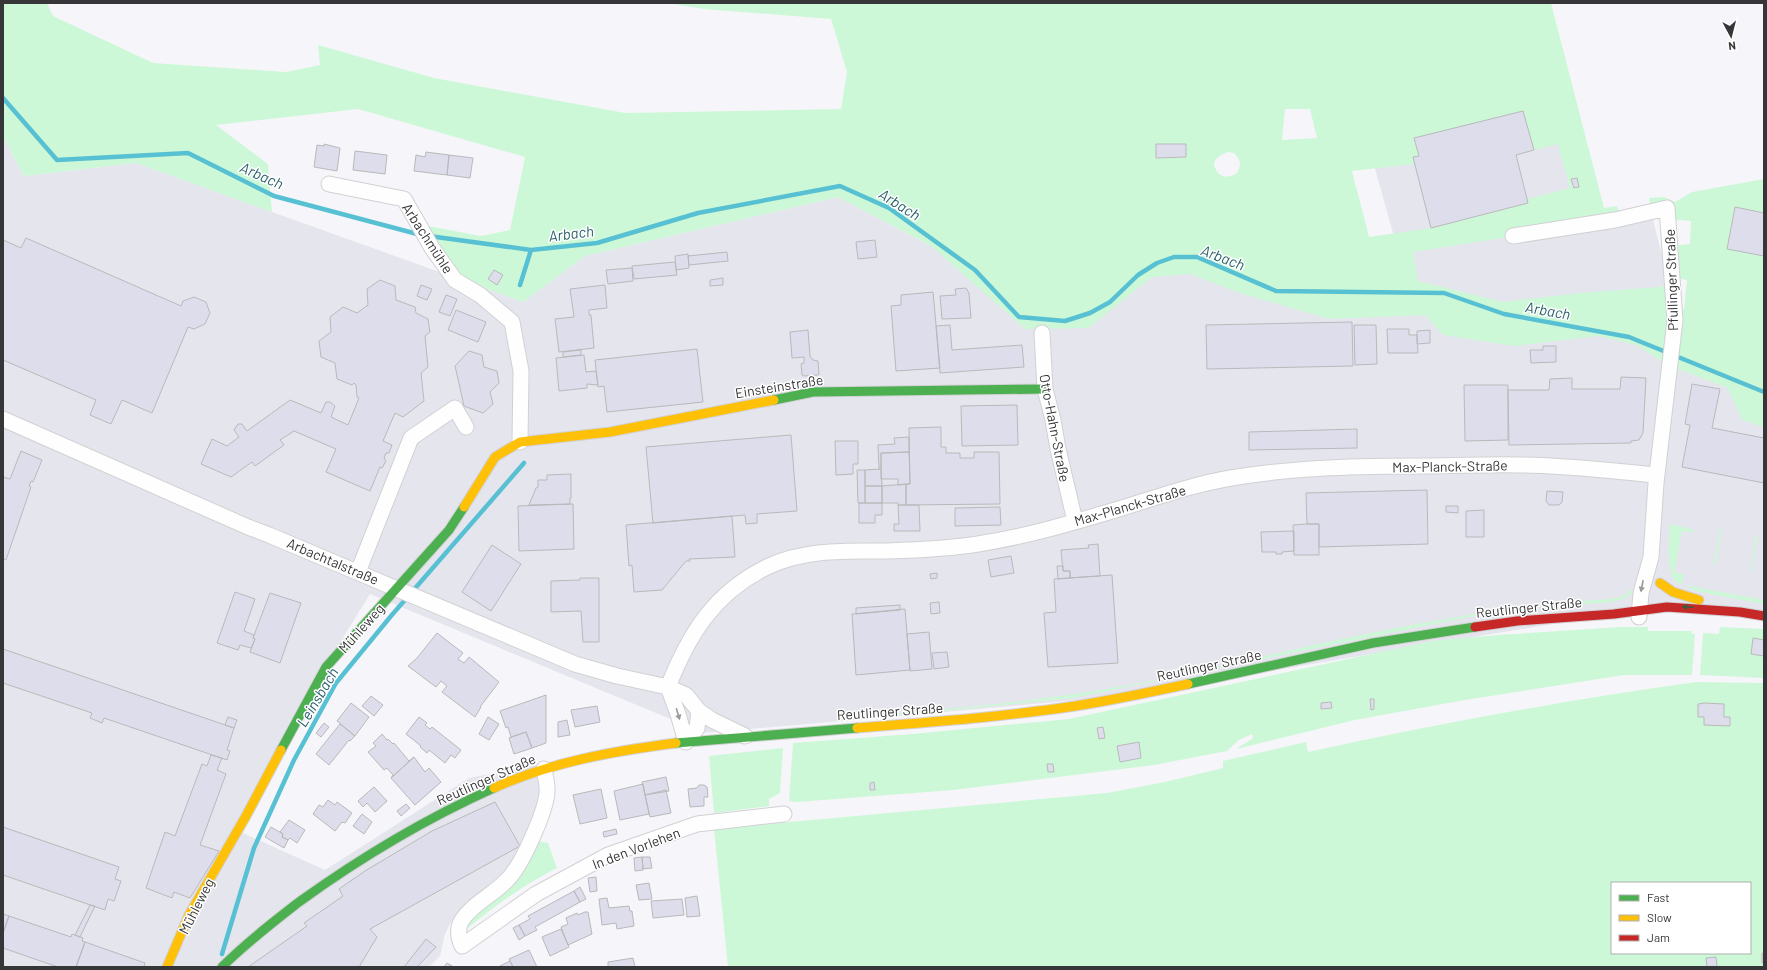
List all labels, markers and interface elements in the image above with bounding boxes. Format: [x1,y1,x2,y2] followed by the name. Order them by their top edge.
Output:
[1711,16,1751,56] north arrow
[1728,40,1737,53] text: N
[238,158,287,193] water label: Arbach
[876,184,924,224] water label: Arbach
[399,200,457,276] street label: Arbachmühle
[547,221,595,245] water label: Arbach
[1661,229,1681,331] street label: Pfullinger Straße
[1199,240,1248,274] water label: Arbach
[1524,297,1572,323] water label: Arbach
[734,371,824,401] street label: Einsteinstraße
[1036,373,1074,483] street label: Otto-Hahn-Straße
[1392,456,1508,476] street label: Max-Planck-Straße
[1072,481,1188,529] street label: Max-Planck-Straße
[285,534,381,588] street label: Arbachtalstraße
[1639,580,1645,592] one-way arrow
[1475,593,1583,621] street label: Reutlinger Straße
[334,600,388,656] street label: Mühleweg
[1682,604,1694,611] one-way arrow
[1155,646,1263,684] street label: Reutlinger Straße
[292,664,342,730] water label: Leinsbach
[836,699,944,723] street label: Reutlinger Straße
[675,708,681,720] one-way arrow
[434,750,538,808] street label: Reutlinger Straße
[590,823,682,873] street label: In den Vorlehen
[175,875,217,937] street label: Mühleweg
[1611,882,1751,954] legend
[1647,890,1670,904] text: Fast
[1647,910,1672,924] text: Slow
[1647,930,1670,944] text: Jam

